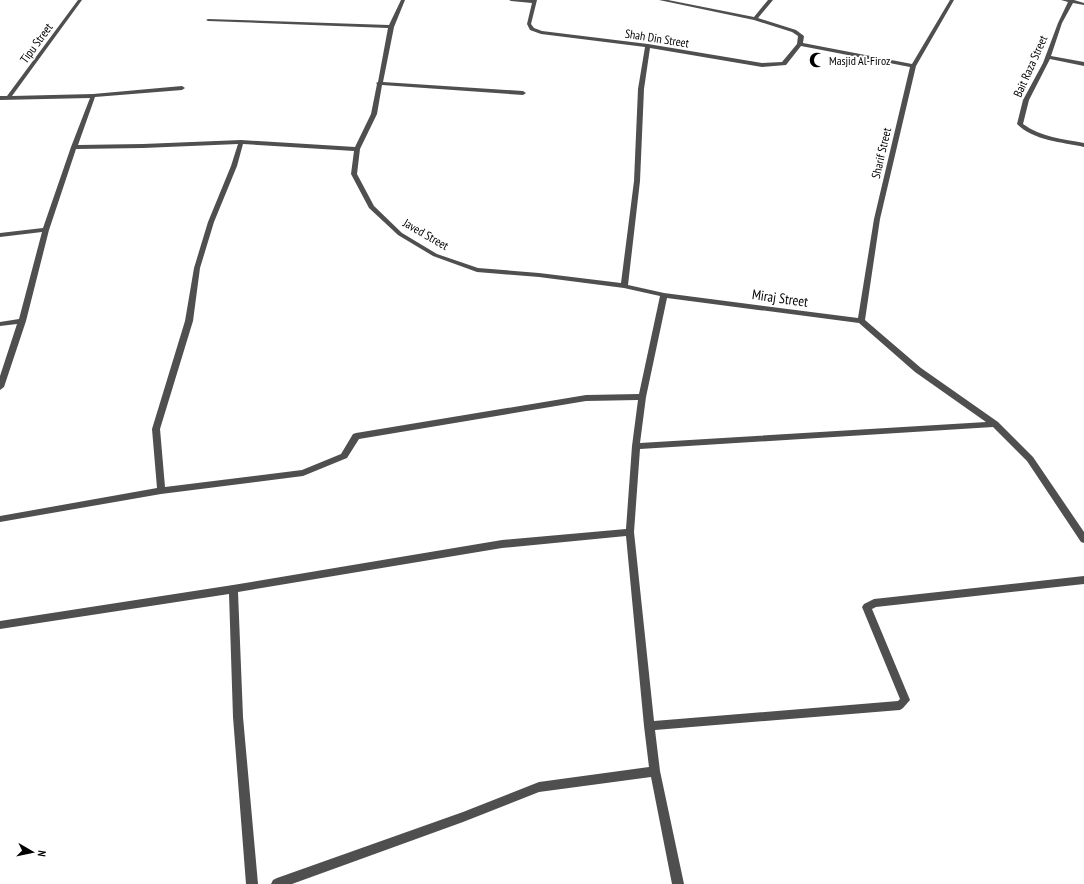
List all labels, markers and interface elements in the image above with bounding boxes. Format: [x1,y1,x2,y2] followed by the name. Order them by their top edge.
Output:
[16,20,56,66] street label: Tipu Street
[624,26,691,51] street label: Shah Din Street
[1010,32,1051,99] street label: Bait Raza Street
[808,51,826,69] mosque icon: Masjid Al-Firoz
[829,53,890,68] place label: Masjid Al-Firoz
[868,126,894,180] street label: Sharif Street
[400,215,452,253] street label: Javed Street
[751,285,809,311] street label: Miraj Street
[12,832,52,872] north arrow
[34,850,49,858] text: N

